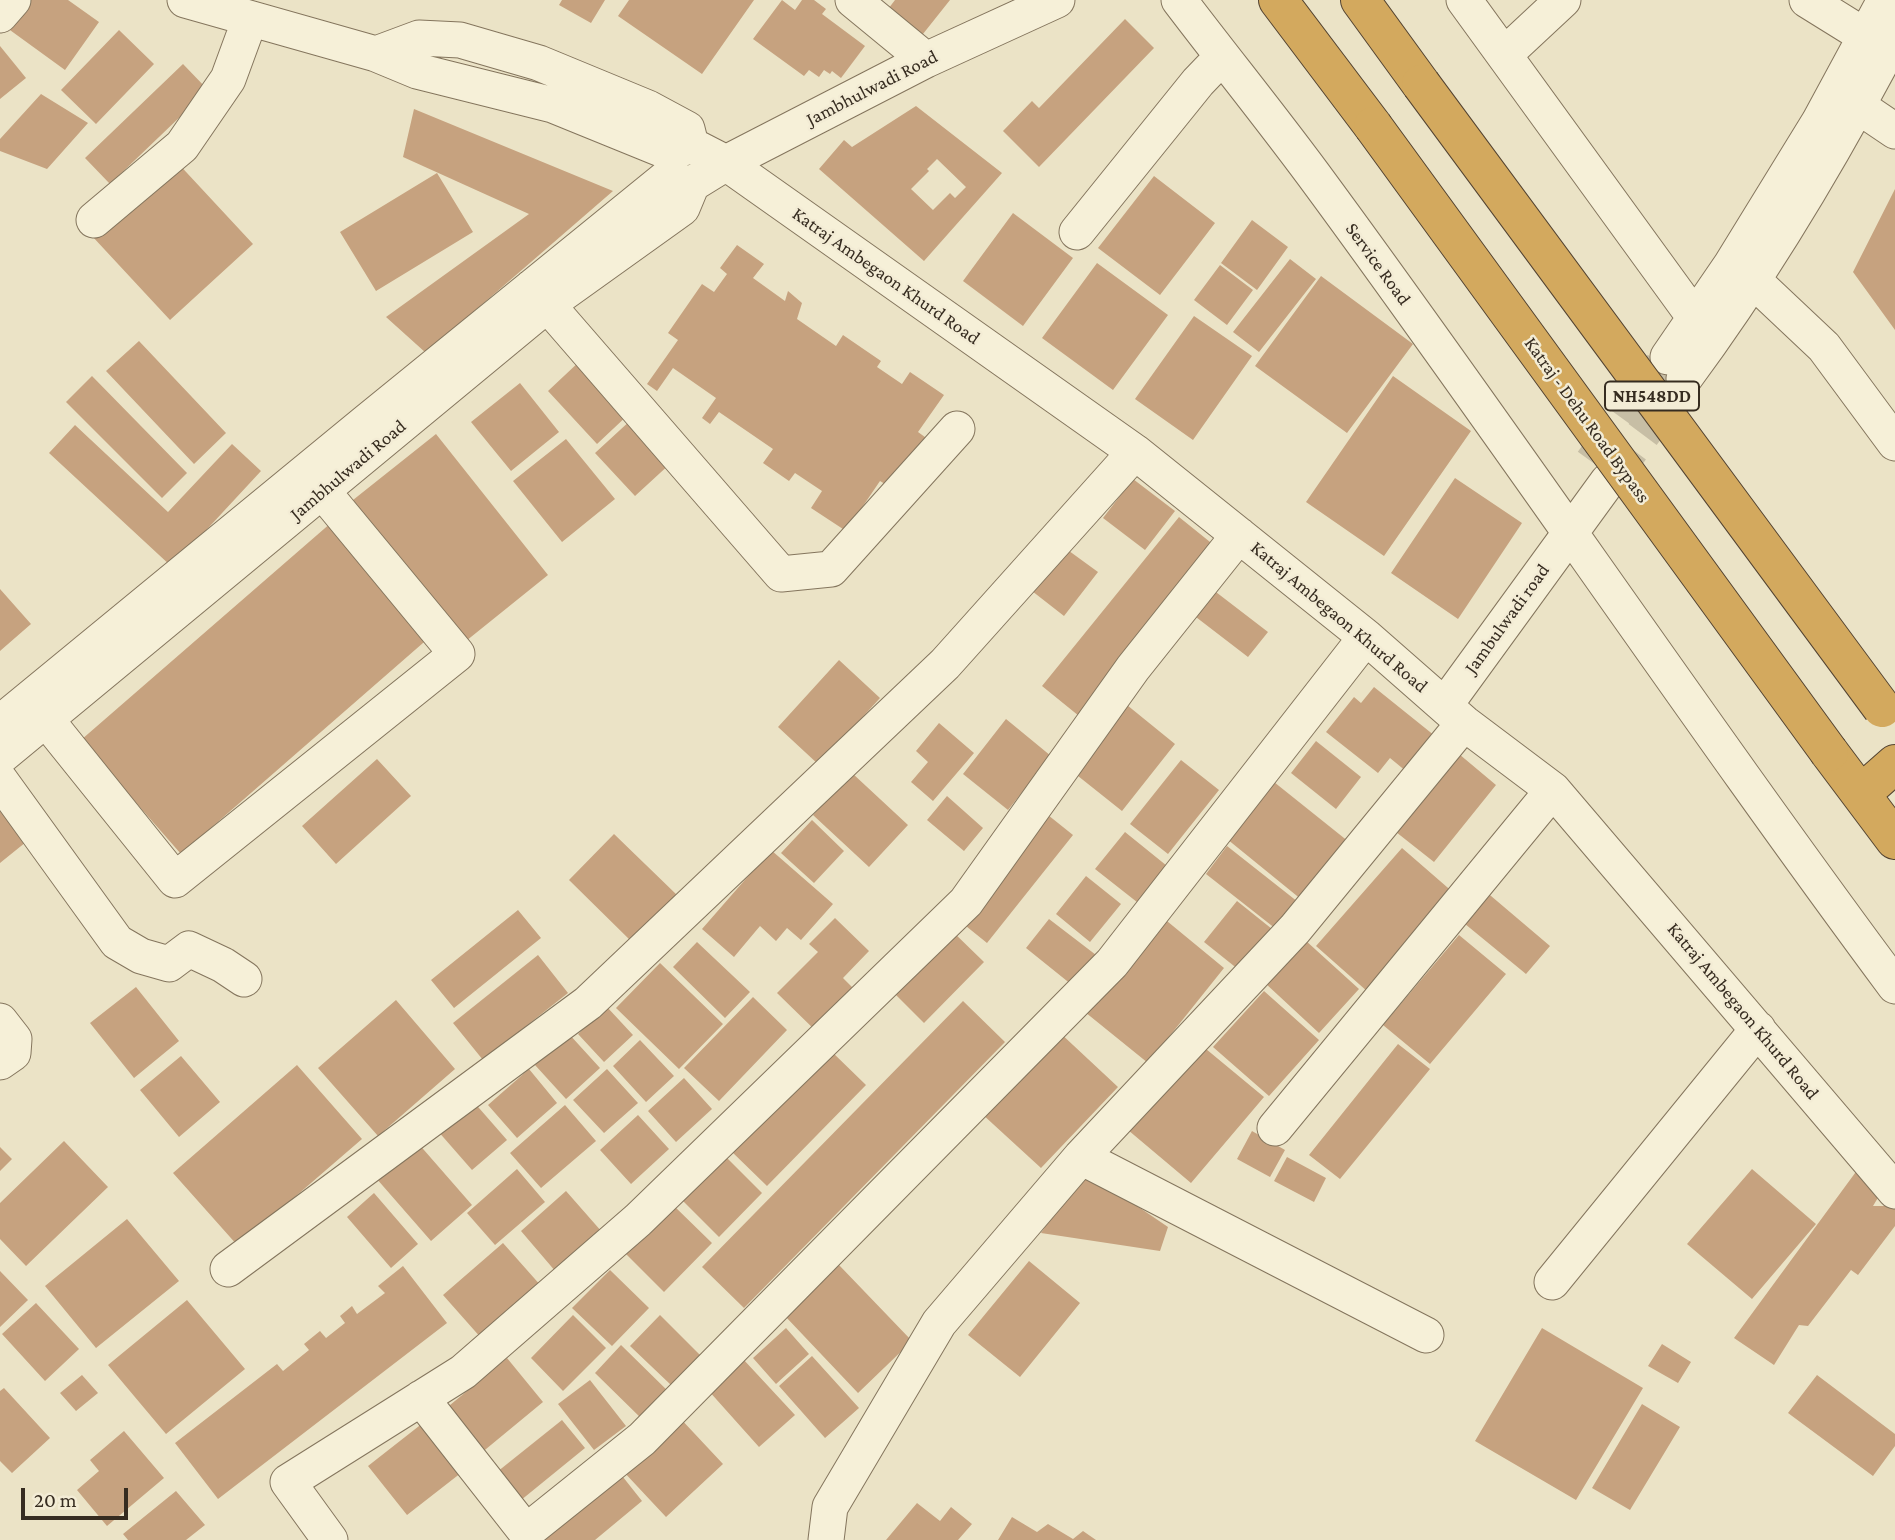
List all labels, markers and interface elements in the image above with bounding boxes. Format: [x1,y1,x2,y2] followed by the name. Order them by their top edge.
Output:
[802,45,942,131] street label: Jambhulwadi Road
[788,202,984,350] street label: Katraj Ambegaon Khurd Road
[1341,218,1415,310] street label: Service Road
[1519,333,1655,507] street label: Katraj - Dehu Road Bypass
[1605,382,1699,410] road number: NH548DD
[285,415,411,525] street label: Jambhulwadi Road
[1246,536,1432,698] street label: Katraj Ambegaon Khurd Road
[1459,560,1555,678] street label: Jambulwadi road
[1662,918,1824,1104] street label: Katraj Ambegaon Khurd Road
[24,1474,131,1518] scale bar
[34,1488,77,1512] text: 20 m

